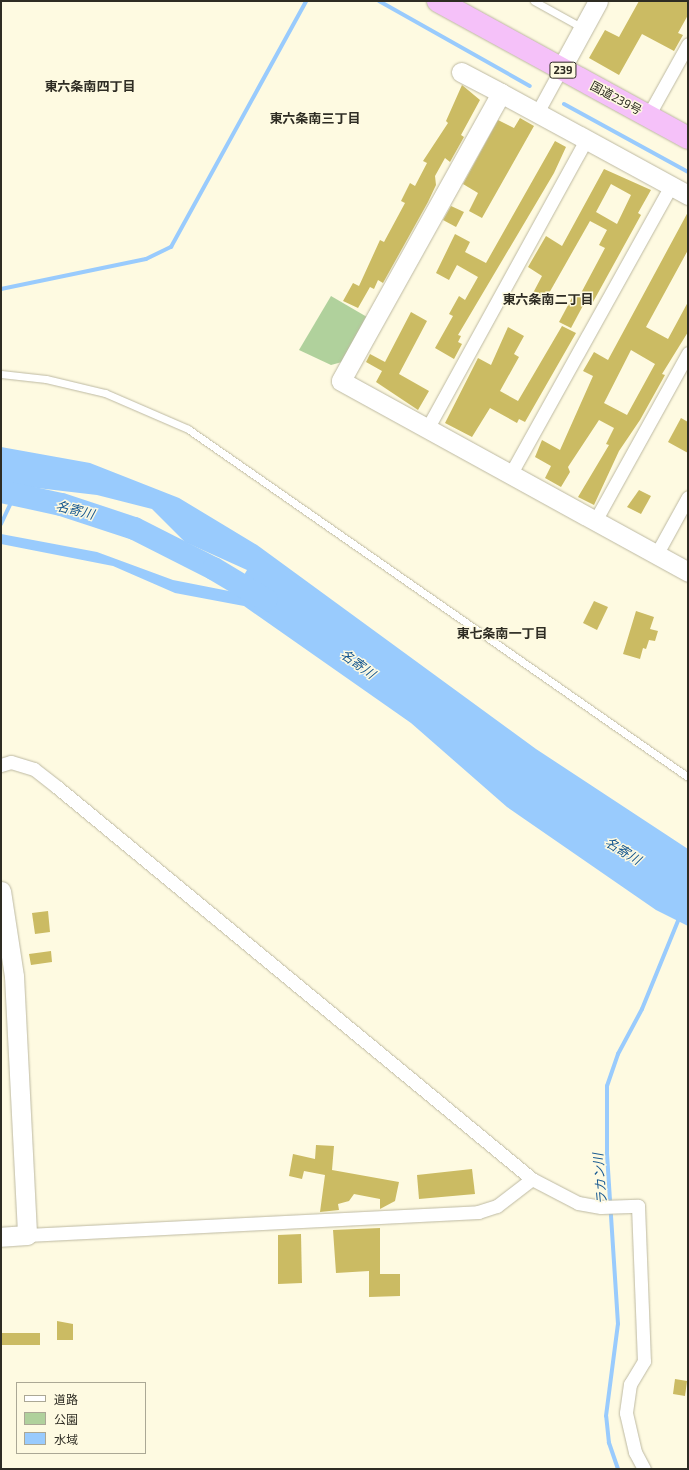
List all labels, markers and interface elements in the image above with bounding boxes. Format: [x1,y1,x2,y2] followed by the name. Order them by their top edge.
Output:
[549,61,577,79] road number: 239
[45,78,135,94] district label: 東六条南四丁目
[588,78,644,118] street label: 国道239号
[270,110,360,126] district label: 東六条南三丁目
[503,291,593,307] district label: 東六条南二丁目
[54,498,96,522] water label: 名寄川
[457,625,547,641] district label: 東七条南一丁目
[338,646,378,682] water label: 名寄川
[602,834,644,868] water label: 名寄川
[590,1152,610,1206] water label: ラカン川
[16,1382,146,1454] legend
[54,1392,78,1406] text: 道路
[54,1412,78,1426] text: 公園
[54,1432,78,1446] text: 水域

